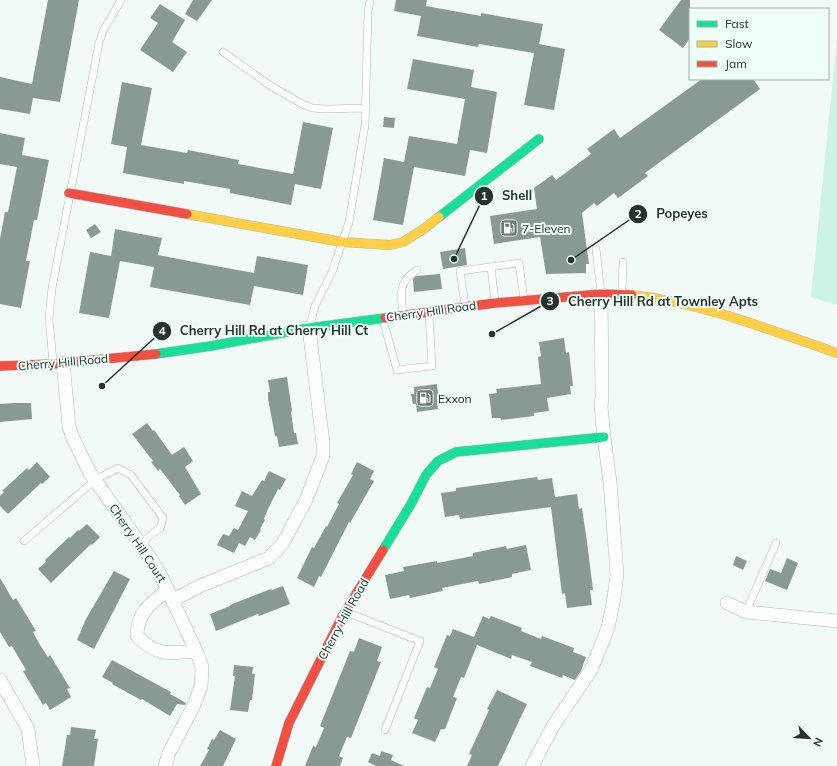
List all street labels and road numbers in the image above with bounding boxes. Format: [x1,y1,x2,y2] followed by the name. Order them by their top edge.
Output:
[385,297,477,325] street label: Cherry Hill Road
[17,351,109,373] street label: Cherry Hill Road
[106,501,170,585] street label: Cherry Hill Court
[314,576,372,662] street label: Cherry Hill Road

